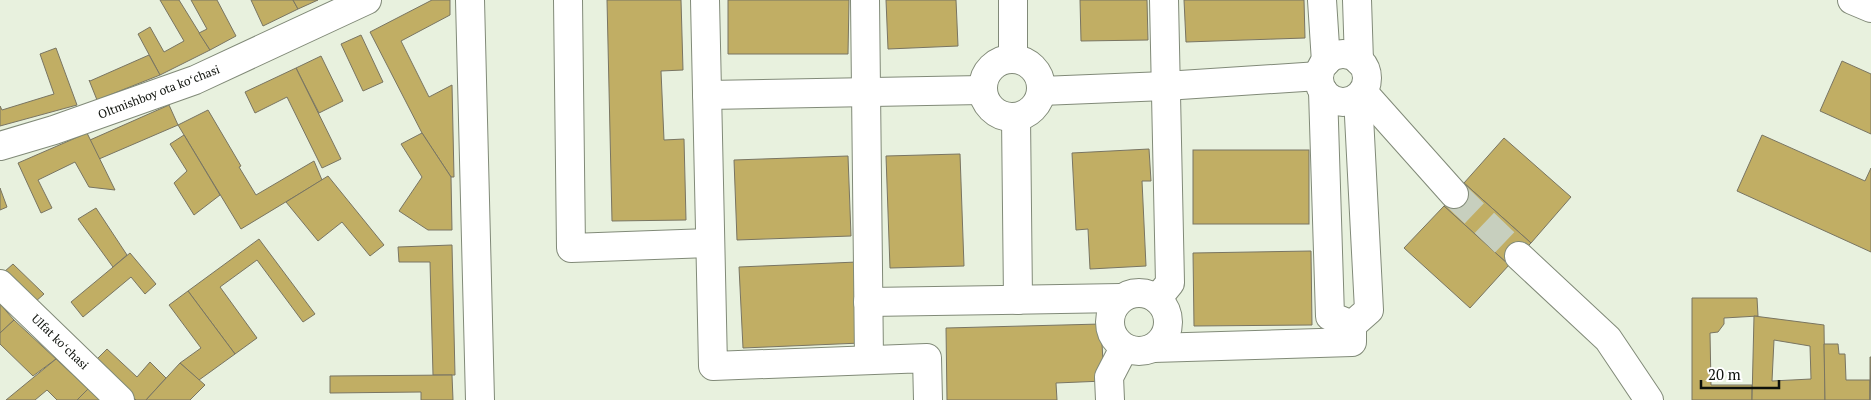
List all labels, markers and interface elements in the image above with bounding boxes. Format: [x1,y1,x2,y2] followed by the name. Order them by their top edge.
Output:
[96,61,222,122] street label: Oltmishboy ota koʻchasi
[29,311,92,373] street label: Ulfat koʻchasi
[1701,358,1778,390] scale bar
[1708,364,1741,384] text: 20 m

